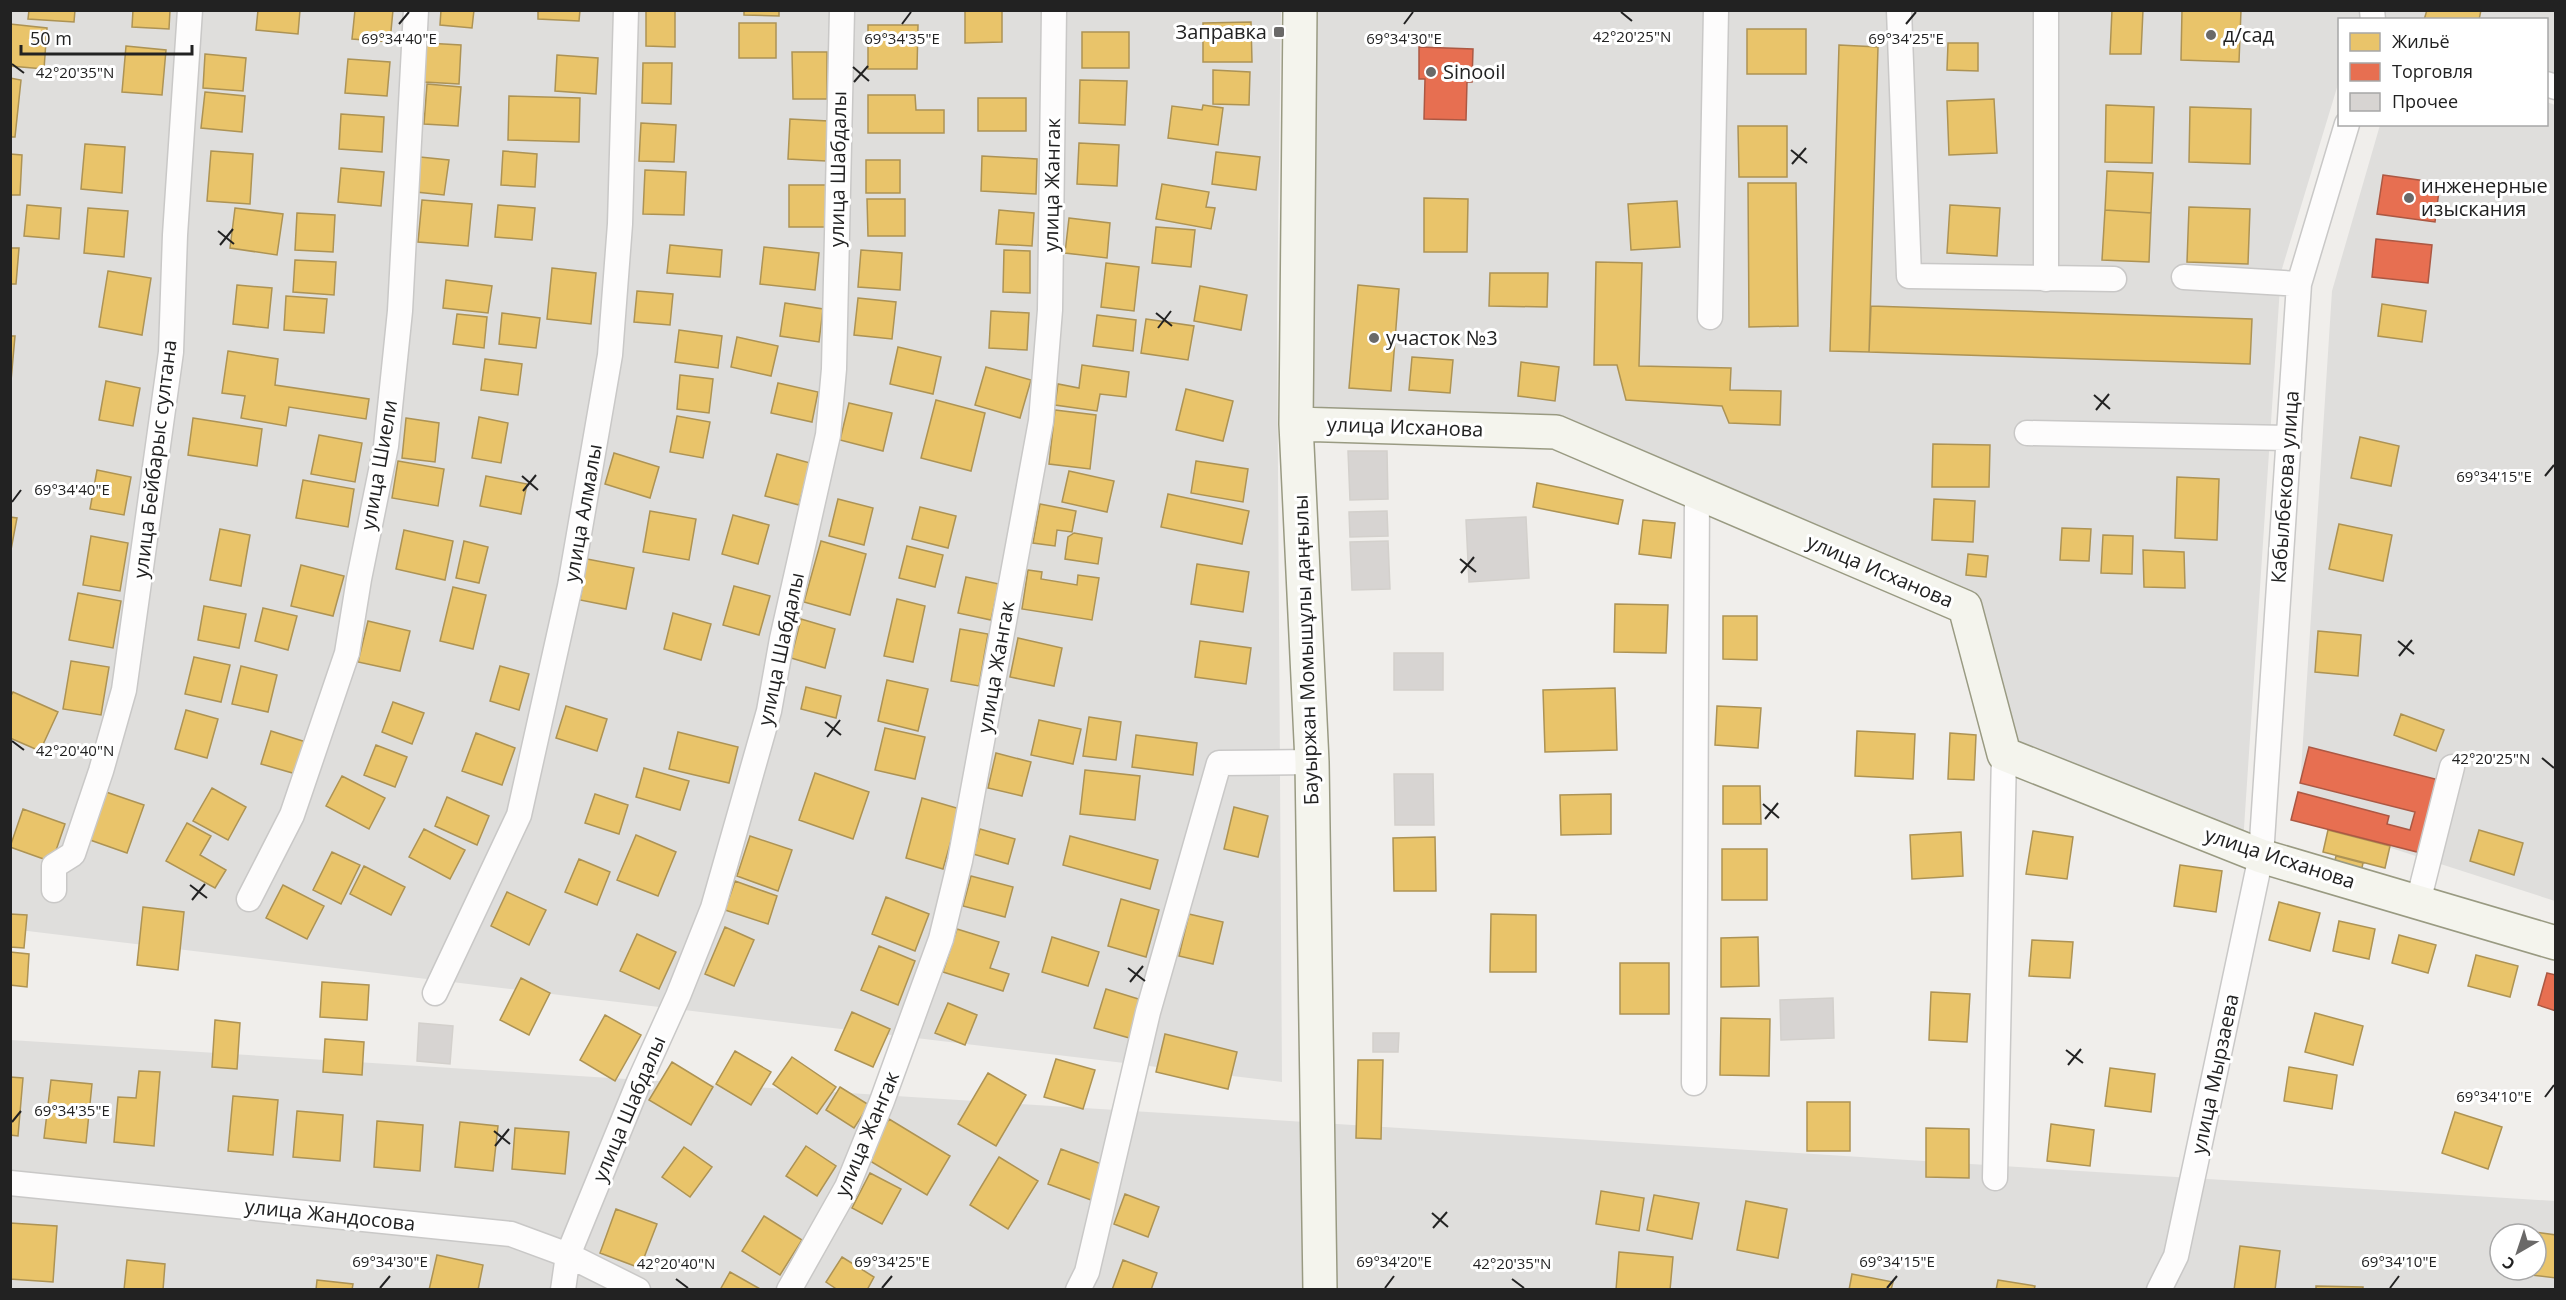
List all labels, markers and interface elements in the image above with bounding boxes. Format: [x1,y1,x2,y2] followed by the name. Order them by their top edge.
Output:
[21,18,192,56] scale bar
[1176,18,1267,45] place label: Заправка
[2338,18,2548,126] legend
[2223,21,2275,48] place label: д/сад
[1272,25,1286,39] marker: Заправка
[30,26,72,50] text: 50 m
[1593,26,1671,46] text: 42°20'25"N
[361,28,437,48] text: 69°34'40"E
[864,28,940,48] text: 69°34'35"E
[1366,28,1442,48] text: 69°34'30"E
[1868,28,1944,48] text: 69°34'25"E
[2204,28,2218,42] marker: д/сад
[2392,29,2450,53] text: Жильё
[1443,58,1505,85] place label: Sinooil
[2392,59,2473,83] text: Торговля
[36,62,114,82] text: 42°20'35"N
[1424,65,1438,79] marker: Sinooil
[2392,89,2458,113] text: Прочее
[823,91,852,247] street label: улица Шабдалы
[1037,117,1066,252] street label: улица Жангак
[2421,172,2548,222] place label: инженерные изыскания
[2402,191,2416,205] marker: инженерные изыскания
[1386,324,1498,351] place label: участок №3
[1367,331,1381,345] marker: участок №3
[126,338,183,580] street label: улица Бейбарыс султана
[2264,390,2305,584] street label: Кабылбекова улица
[354,398,403,532] street label: улица Шиели
[1326,410,1484,443] street label: улица Исханова
[557,442,608,584] street label: улица Алмалы
[2456,466,2532,486] text: 69°34'15"E
[34,479,110,499] text: 69°34'40"E
[1287,494,1324,806] street label: Бауыржан Момышұлы даңғылы
[1803,528,1958,614] street label: улица Исханова
[751,570,810,728] street label: улица Шабдалы
[971,598,1021,735] street label: улица Жангак
[36,740,114,760] text: 42°20'40"N
[2452,748,2530,768] text: 42°20'25"N
[2201,820,2359,895] street label: улица Исханова
[2184,991,2245,1157] street label: улица Мырзаева
[586,1032,671,1186] street label: улица Шабдалы
[828,1066,905,1201] street label: улица Жангак
[2456,1086,2532,1106] text: 69°34'10"E
[34,1100,110,1120] text: 69°34'35"E
[243,1192,417,1237] street label: улица Жандосова
[2488,1222,2548,1282] north arrow
[352,1251,428,1271] text: 69°34'30"E
[854,1251,930,1271] text: 69°34'25"E
[1356,1251,1432,1271] text: 69°34'20"E
[1859,1251,1935,1271] text: 69°34'15"E
[2361,1251,2437,1271] text: 69°34'10"E
[2498,1252,2519,1275] text: С
[637,1253,715,1273] text: 42°20'40"N
[1473,1253,1551,1273] text: 42°20'35"N

